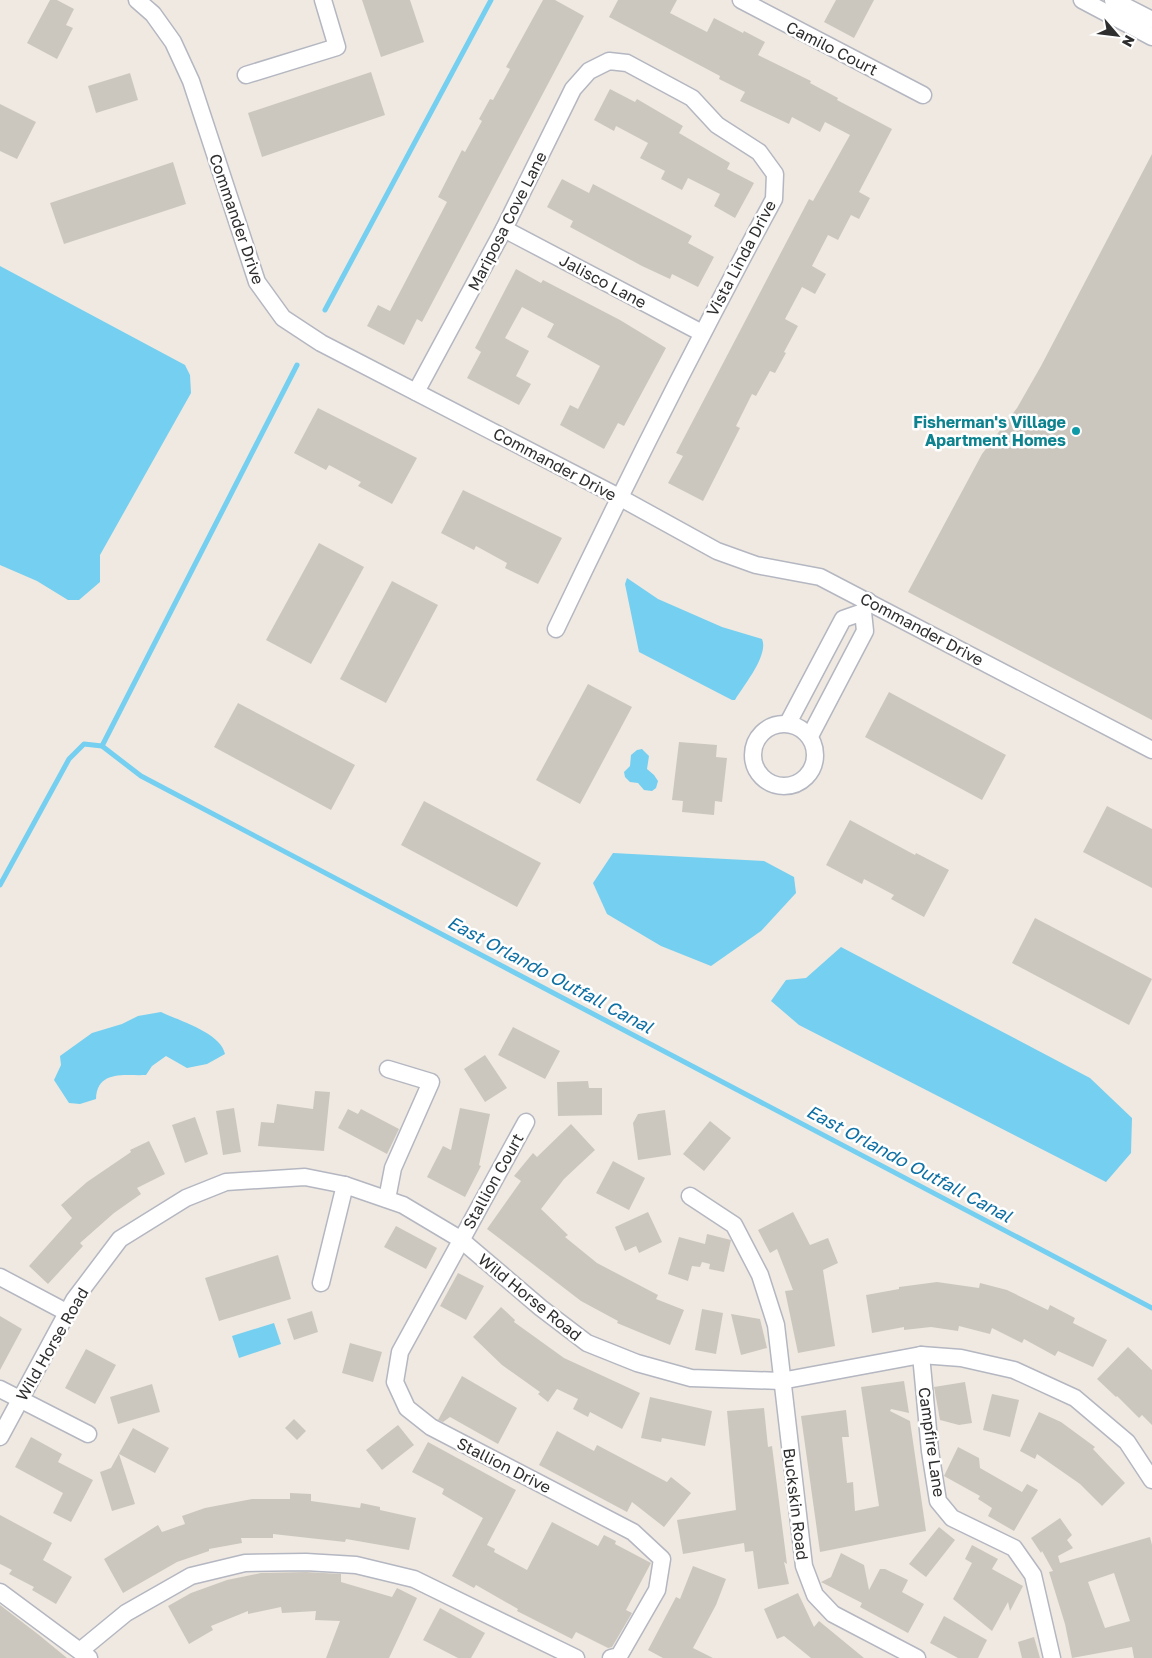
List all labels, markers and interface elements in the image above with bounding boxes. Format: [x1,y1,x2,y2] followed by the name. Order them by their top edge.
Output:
[1092,10,1142,60] north arrow
[783,16,881,80] street label: Camilo Court
[1119,33,1139,50] text: N
[463,148,551,294] street label: Mariposa Cove Lane
[205,151,269,287] street label: Commander Drive
[702,196,780,320] street label: Vista Linda Drive
[556,250,650,312] street label: Jalisco Lane
[913,412,1066,450] place label: Fisherman's Village Apartment Homes
[490,423,620,505] street label: Commander Drive
[1070,425,1082,437] marker: Fisherman's Village Apartment Homes
[857,588,987,670] street label: Commander Drive
[444,911,658,1038] water label: East Orlando Outfall Canal
[803,1100,1017,1227] water label: East Orlando Outfall Canal
[458,1130,528,1232] street label: Stallion Court
[474,1249,586,1345] street label: Wild Horse Road
[11,1284,93,1404] street label: Wild Horse Road
[914,1386,950,1498] street label: Campfire Lane
[454,1433,554,1497] street label: Stallion Drive
[779,1447,813,1561] street label: Buckskin Road

